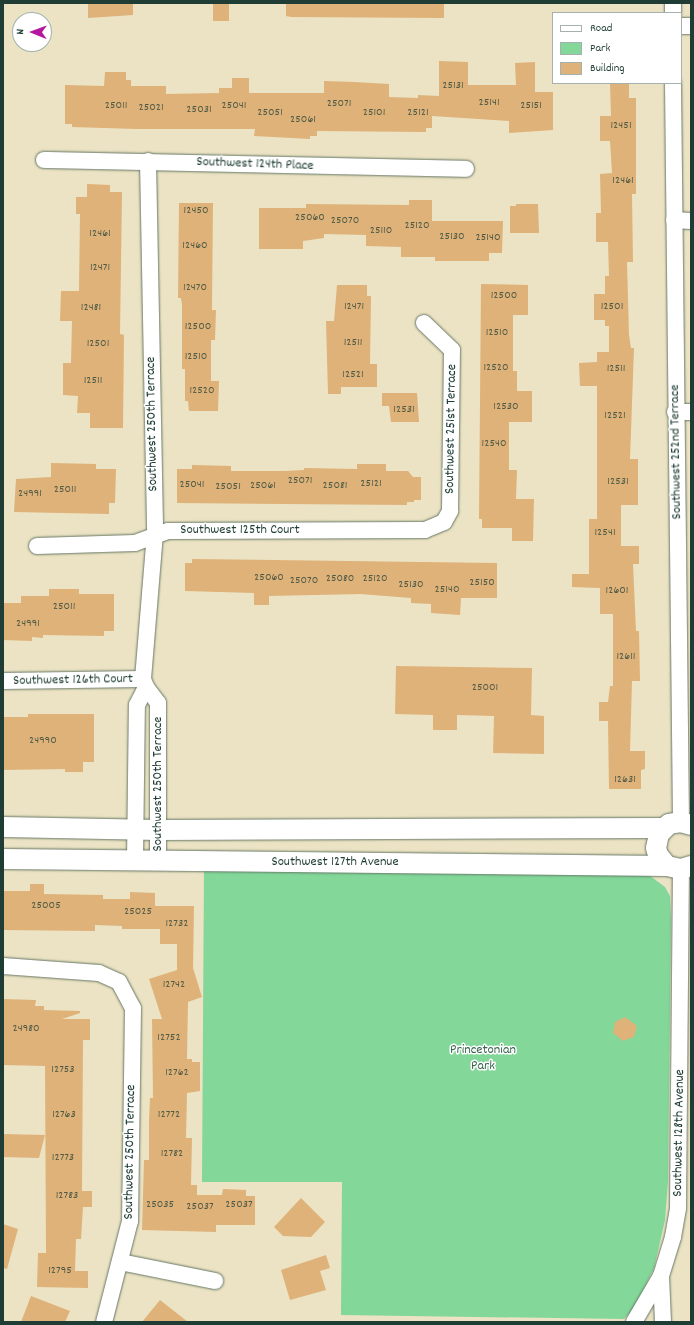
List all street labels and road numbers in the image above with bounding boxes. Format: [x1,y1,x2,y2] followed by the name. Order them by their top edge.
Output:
[196,154,314,174] street label: Southwest 124th Place
[142,356,162,492] street label: Southwest 250th Terrace
[441,364,461,494] street label: Southwest 251st Terrace
[666,384,686,520] street label: Southwest 252nd Terrace
[180,522,300,538] street label: Southwest 125th Court
[13,671,133,689] street label: Southwest 126th Court
[150,717,166,851] street label: Southwest 250th Terrace
[271,854,399,870] street label: Southwest 127th Avenue
[669,1069,689,1197] street label: Southwest 128th Avenue
[120,1084,140,1220] street label: Southwest 250th Terrace

